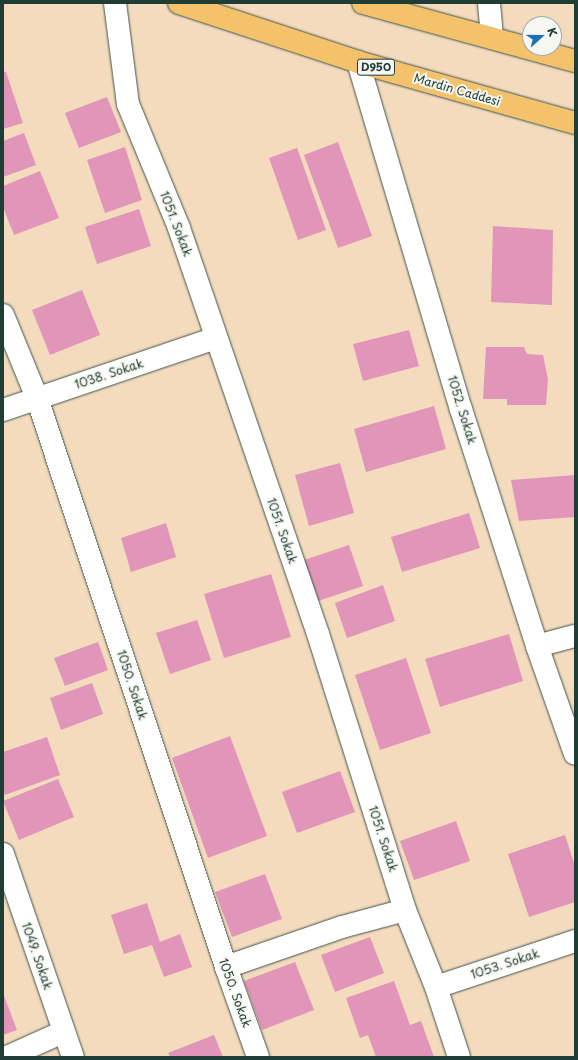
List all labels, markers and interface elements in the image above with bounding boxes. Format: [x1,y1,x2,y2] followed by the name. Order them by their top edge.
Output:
[522,16,562,56] north arrow
[543,25,562,39] text: K
[356,58,396,76] road number: D950
[412,71,502,109] street label: Mardin Caddesi
[157,189,195,259] street label: 1051. Sokak
[73,356,145,392] street label: 1038. Sokak
[445,373,479,447] street label: 1052. Sokak
[264,496,300,566] street label: 1051. Sokak
[114,648,150,722] street label: 1050. Sokak
[365,804,401,874] street label: 1051. Sokak
[19,920,55,992] street label: 1049. Sokak
[469,946,541,982] street label: 1053. Sokak
[216,956,254,1030] street label: 1050. Sokak

